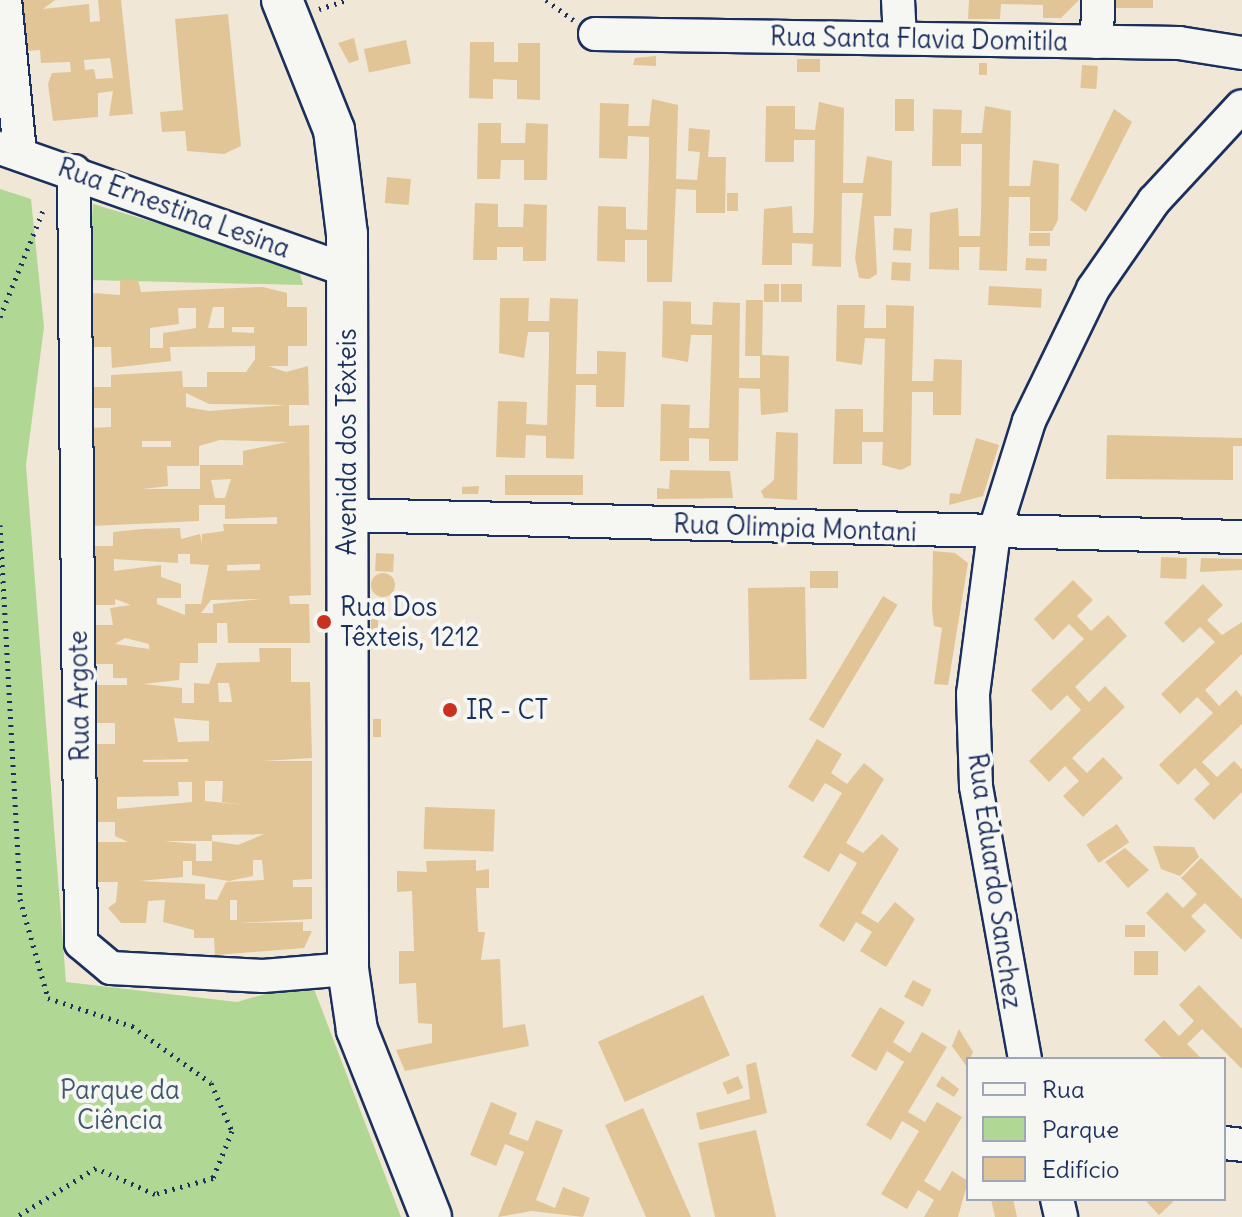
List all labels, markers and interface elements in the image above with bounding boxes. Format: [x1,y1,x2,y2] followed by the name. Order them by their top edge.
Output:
[770,21,1068,57] street label: Rua Santa Flavia Domitila
[54,151,294,265] street label: Rua Ernestina Lesina
[331,328,363,556] street label: Avenida dos Têxteis
[673,508,917,548] street label: Rua Olimpia Montani
[340,591,480,652] place label: Rua Dos Têxteis, 1212
[315,613,333,631] marker: Rua Dos Têxteis, 1212
[62,630,96,762] street label: Rua Argote
[466,694,548,726] place label: IR - CT
[441,701,459,719] marker: IR - CT
[962,751,1028,1011] street label: Rua Eduardo Sanchez
[966,1057,1226,1201] legend
[60,1074,180,1136] park label: Parque da Ciência
[1042,1074,1085,1104] text: Rua
[1042,1114,1119,1144] text: Parque
[1042,1154,1120,1184] text: Edifício

